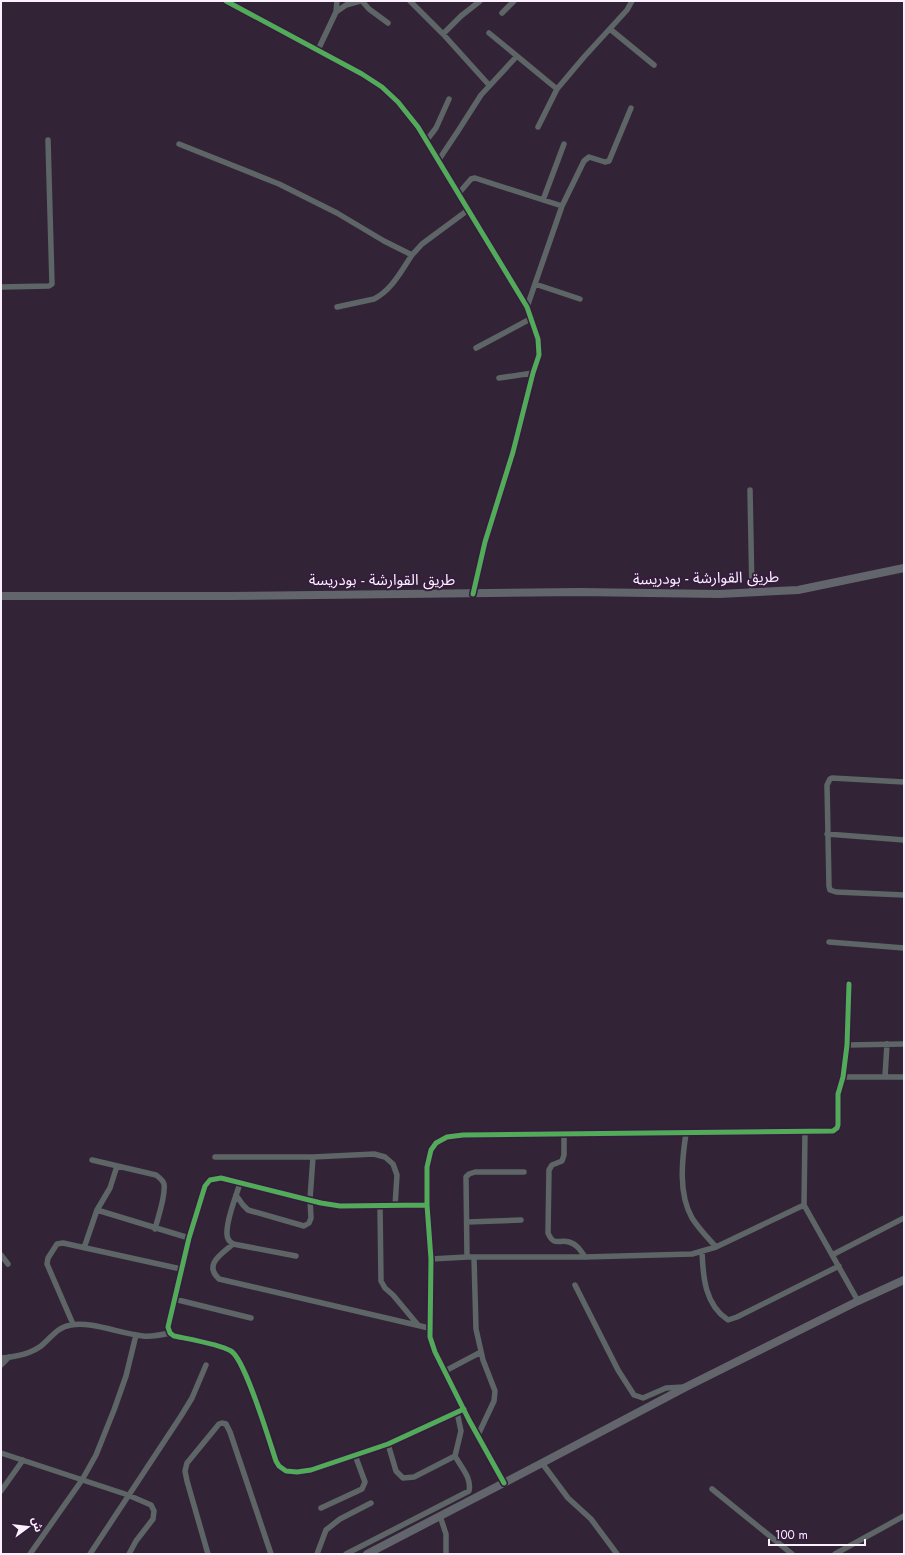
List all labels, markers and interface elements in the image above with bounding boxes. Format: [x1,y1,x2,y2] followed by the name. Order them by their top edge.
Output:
[633,566,779,590] street label: طريق القوارشة - بودريسة
[309,569,455,591] street label: طريق القوارشة - بودريسة
[8,1507,48,1547] north arrow
[28,1515,47,1534] text: ش
[769,1521,865,1547] scale bar
[775,1526,808,1544] text: 100 m

